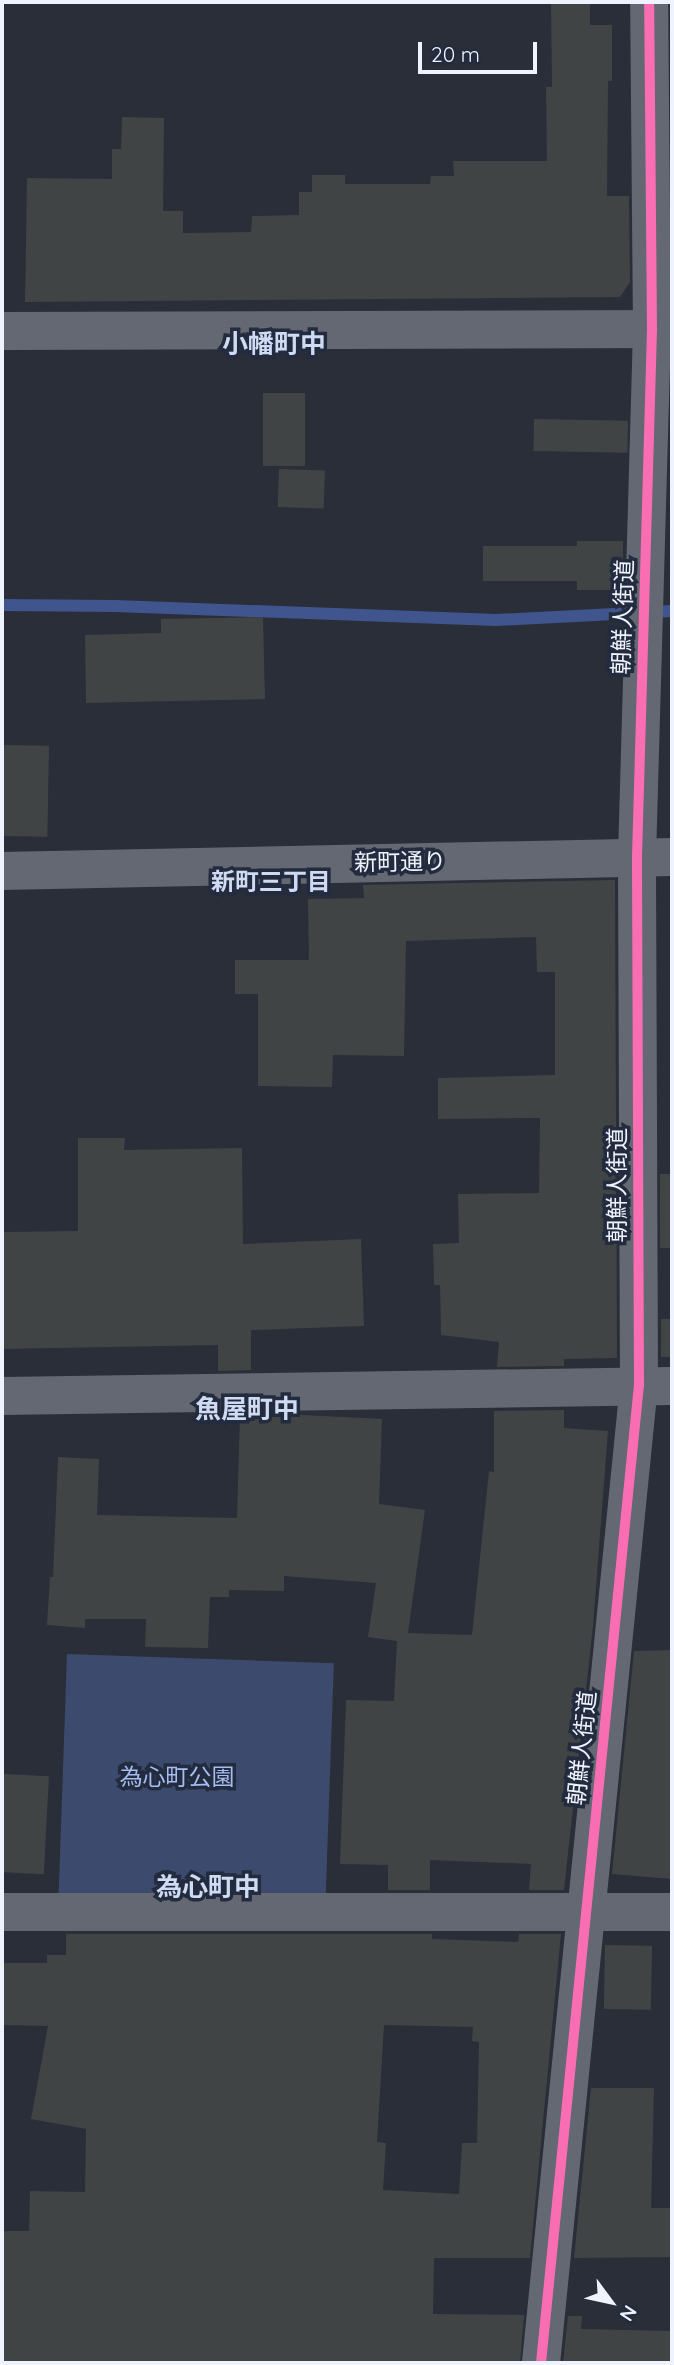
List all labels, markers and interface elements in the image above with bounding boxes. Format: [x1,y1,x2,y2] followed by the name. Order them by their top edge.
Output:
[422,28,541,72] scale bar
[431,41,480,67] text: 20 m
[222,328,326,360] district label: 小幡町中
[607,559,639,675] street label: 朝鮮人街道
[354,847,446,877] street label: 新町通り
[211,868,331,896] district label: 新町三丁目
[603,1128,631,1242] street label: 朝鮮人街道
[195,1393,299,1425] district label: 魚屋町中
[562,1689,602,1807] street label: 朝鮮人街道
[120,1763,234,1791] park label: 為心町公園
[156,1871,260,1903] district label: 為心町中
[576,2267,646,2337] north arrow
[615,2301,642,2326] text: N

